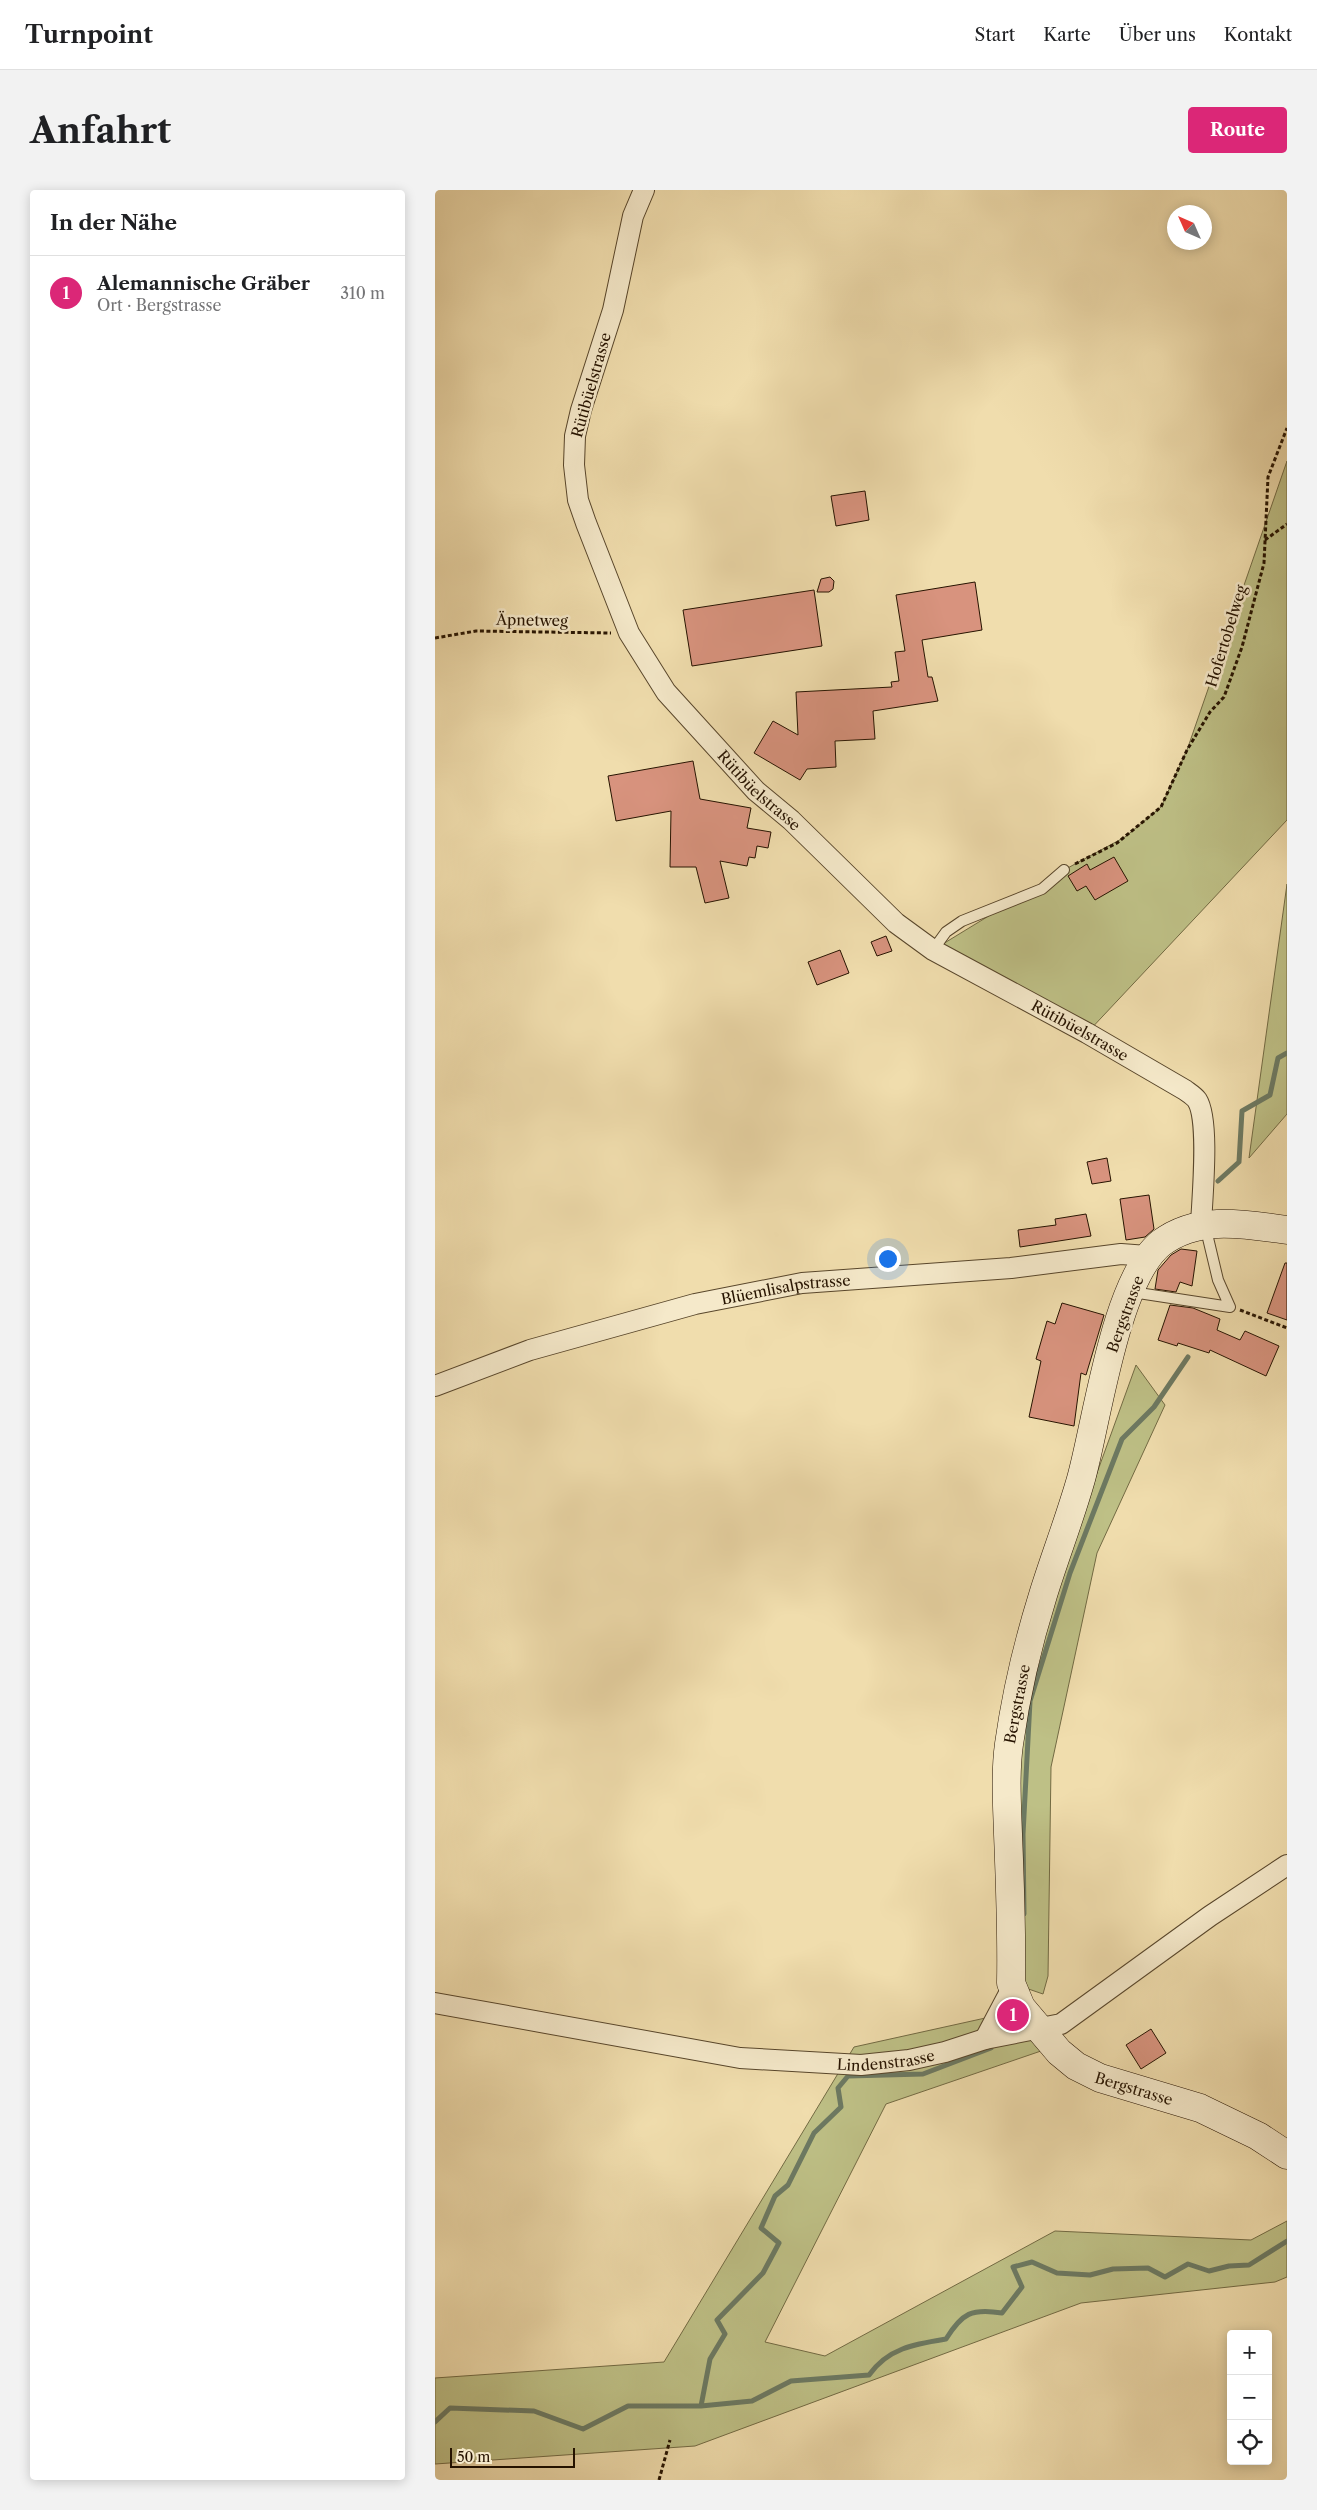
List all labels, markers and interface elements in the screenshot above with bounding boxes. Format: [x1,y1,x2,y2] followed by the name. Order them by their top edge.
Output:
[25,20,153,49] text: Turnpoint
[975,24,1015,46] text: Start
[1043,24,1091,46] text: Karte
[1119,24,1196,46] text: Über uns
[1224,24,1292,46] text: Kontakt
[1188,107,1287,153] button: Route
[30,109,171,152] text: Anfahrt
[1167,205,1212,250] north arrow
[50,210,177,235] text: In der Nähe
[97,272,310,295] text: Alemannische Gräber
[62,283,70,303] text: 1
[340,283,385,303] text: 310 m
[97,295,222,315] text: Ort · Bergstrasse
[567,330,615,440] street label: Rütibüelstrasse
[1201,582,1251,690] street label: Hofertobelweg
[495,610,568,630] street label: Äpnetweg
[714,746,805,834] street label: Rütibüelstrasse
[1028,995,1132,1065] street label: Rütibüelstrasse
[875,1246,901,1272] your location
[719,1270,851,1308] street label: Blüemlisalpstrasse
[1102,1273,1148,1355] street label: Bergstrasse
[1000,1663,1034,1745] street label: Bergstrasse
[997,1996,1029,2034] pin: 1
[836,2045,936,2074] street label: Lindenstrasse
[1093,2068,1175,2109] street label: Bergstrasse
[1227,2330,1272,2465] map controls
[1227,2330,1272,2375] button: +
[1227,2375,1272,2420] button: −
[1227,2420,1272,2465] button: locate
[450,2445,575,2468] scale bar
[457,2448,490,2466] text: 50 m

